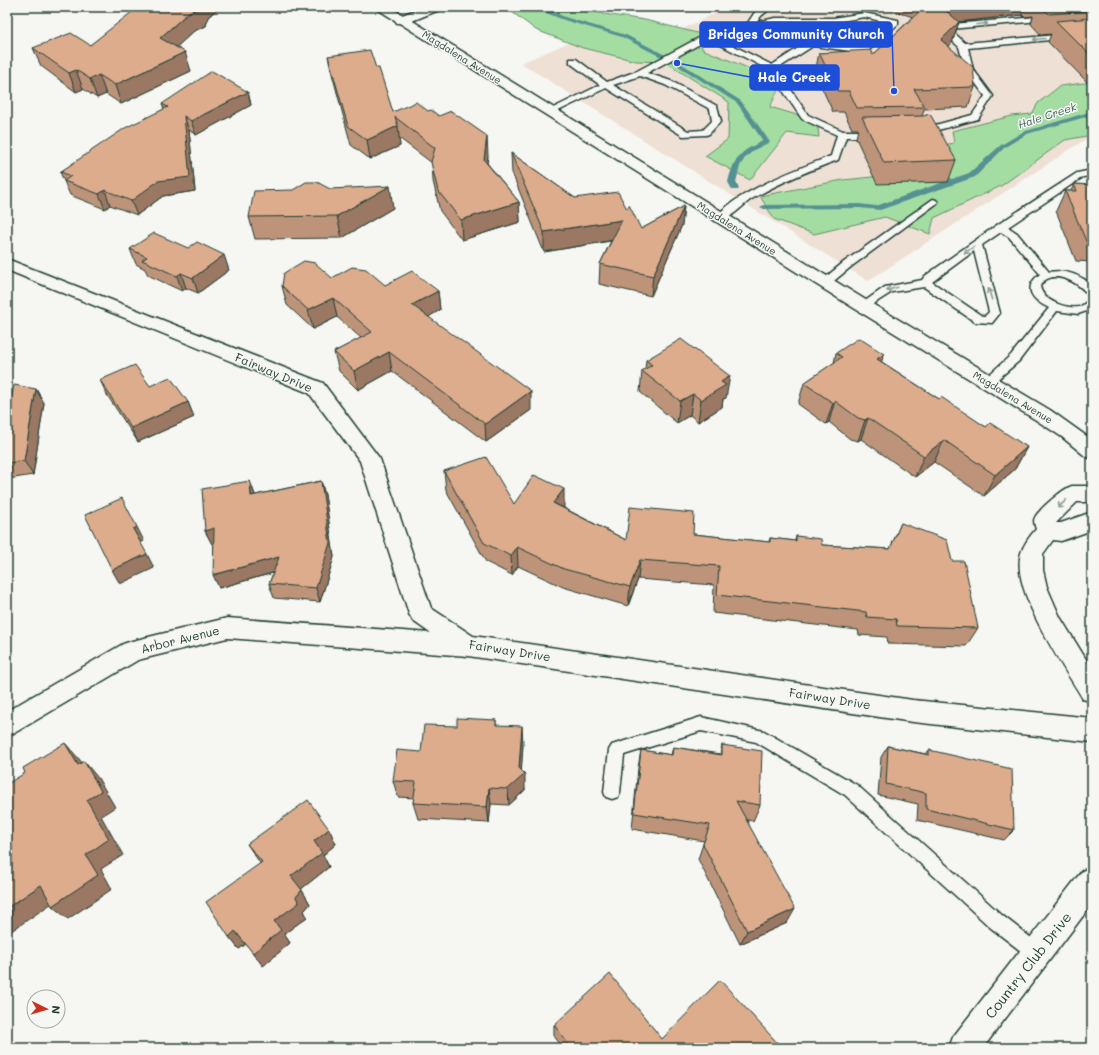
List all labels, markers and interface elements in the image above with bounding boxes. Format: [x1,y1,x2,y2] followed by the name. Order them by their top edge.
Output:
[975,20,988,27] one-way arrow
[700,22,892,47] callout: Bridges Community Church
[708,25,885,43] text: Bridges Community Church
[420,27,504,87] street label: Magdalena Avenue
[1033,35,1046,43] one-way arrow
[750,65,839,90] callout: Hale Creek
[757,68,831,85] text: Hale Creek
[1016,98,1078,132] water label: Hale Creek
[695,198,779,258] street label: Magdalena Avenue
[964,246,975,254] one-way arrow
[886,286,899,293] one-way arrow
[986,287,993,300] one-way arrow
[233,349,315,395] street label: Fairway Drive
[970,368,1056,426] street label: Magdalena Avenue
[1057,499,1067,508] one-way arrow
[139,622,221,656] street label: Arbor Avenue
[468,636,552,664] street label: Fairway Drive
[788,684,872,712] street label: Fairway Drive
[980,908,1076,1022] street label: Country Club Drive
[26,989,66,1029] north arrow
[49,1005,64,1015] text: N

